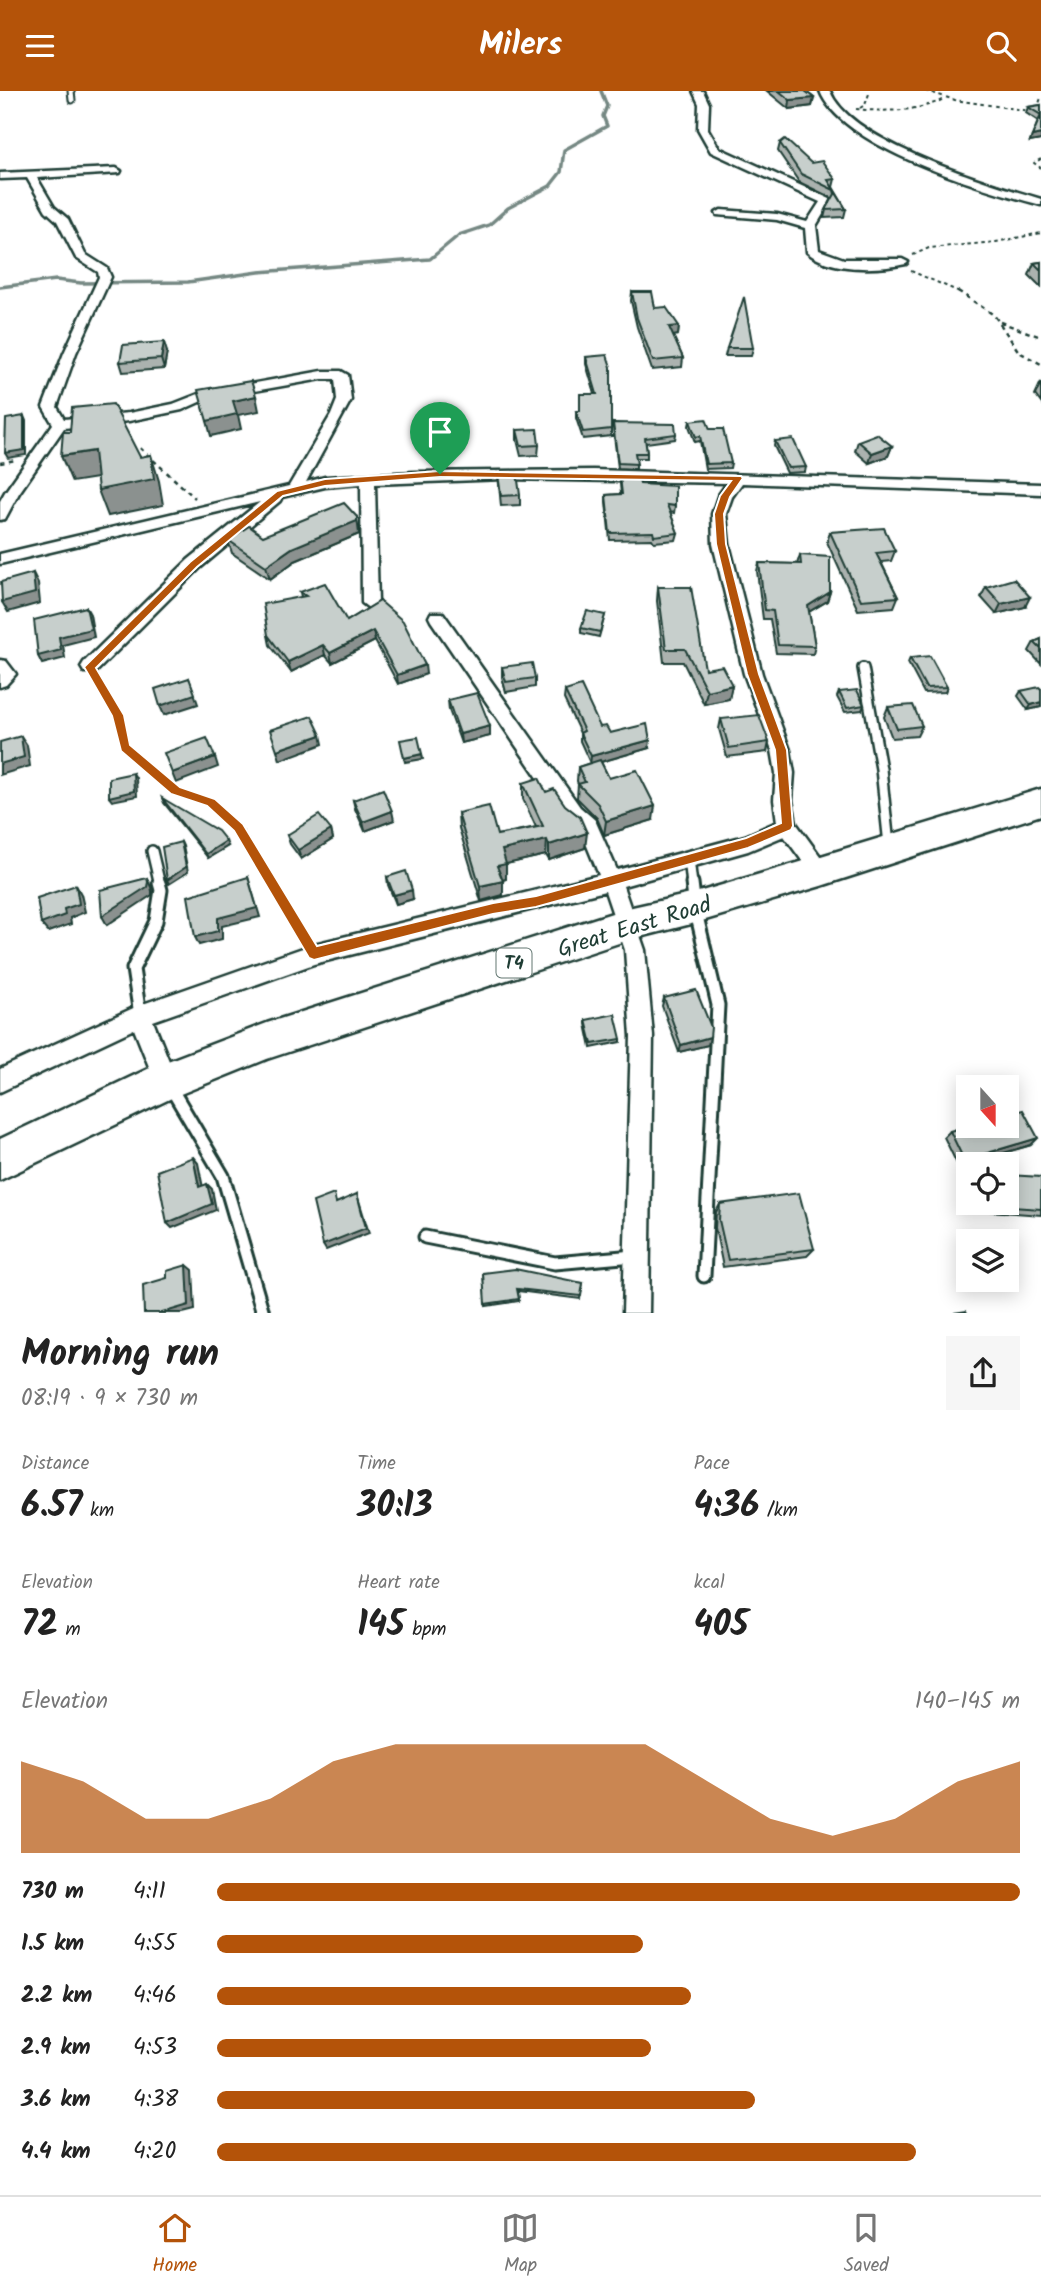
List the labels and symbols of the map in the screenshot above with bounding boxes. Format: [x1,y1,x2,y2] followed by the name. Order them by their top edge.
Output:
[410,402,470,474] pin
[553,887,716,968] street label: Great East Road
[496,949,532,977] road number: T4
[956,1075,1018,1137] north arrow

